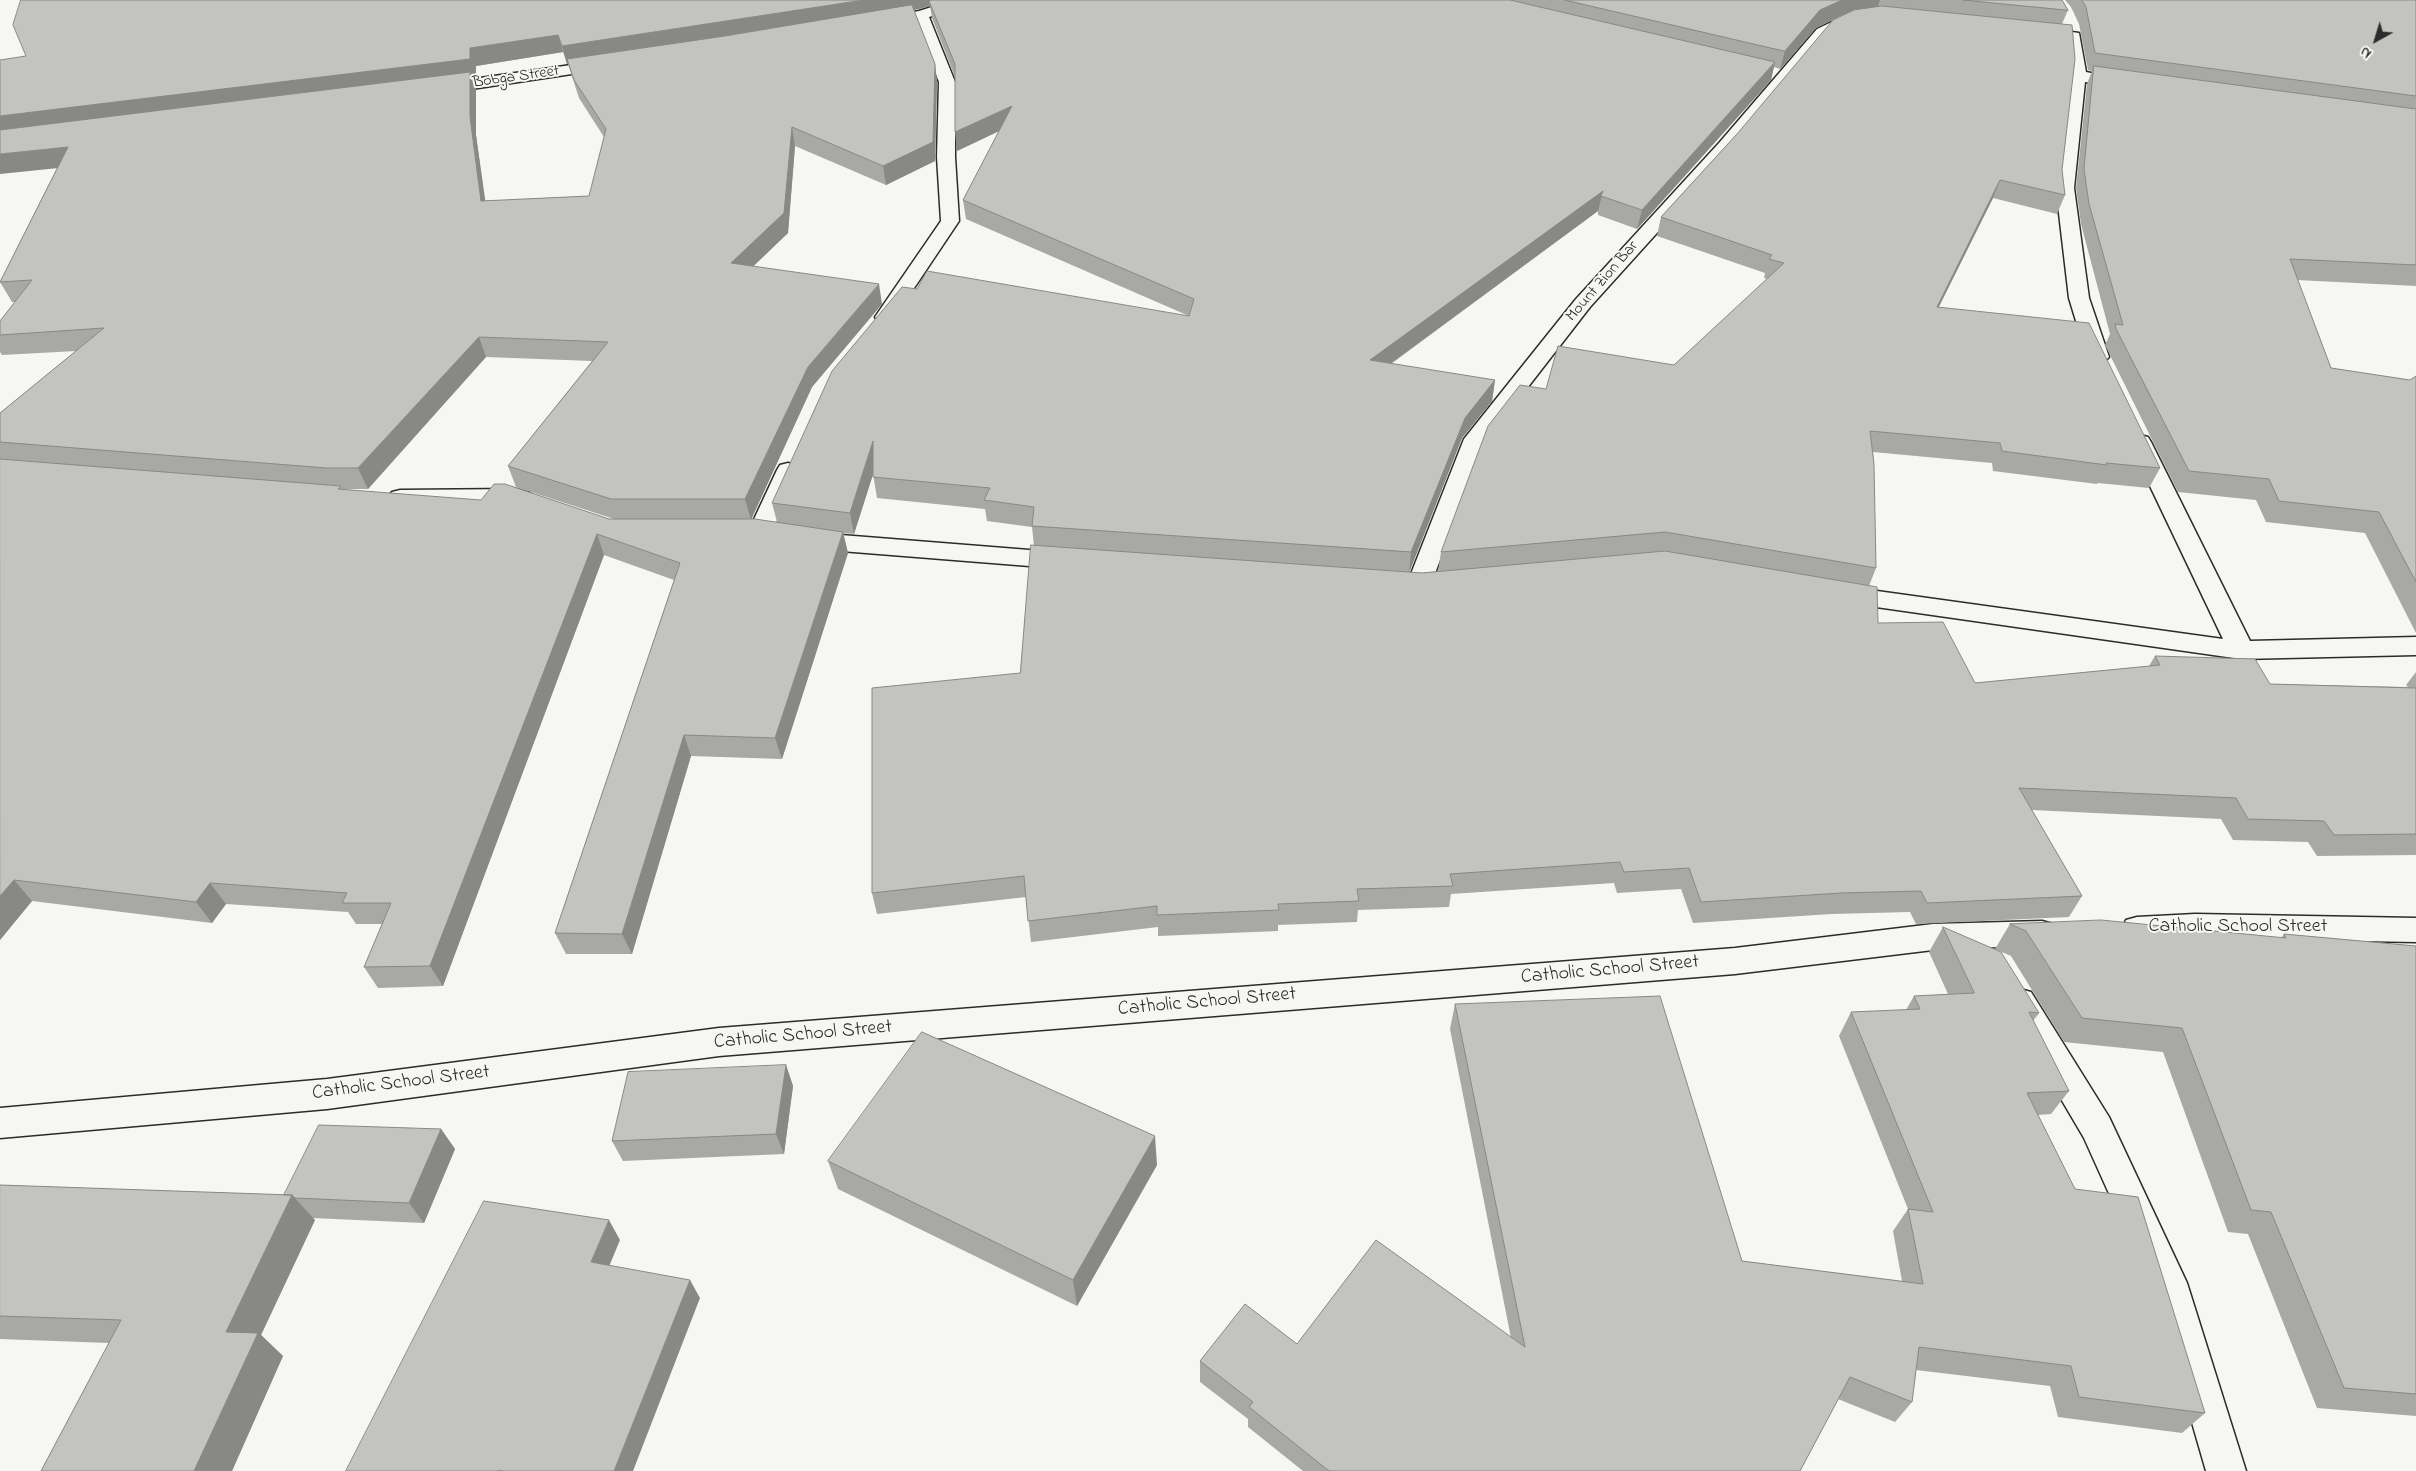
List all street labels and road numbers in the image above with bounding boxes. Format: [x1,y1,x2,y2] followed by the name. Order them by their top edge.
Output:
[471,62,561,94] street label: Bobga Street
[1563,238,1643,326] street label: Mount Zion Bar
[2149,916,2327,940] street label: Catholic School Street
[1520,951,1700,991] street label: Catholic School Street
[1117,983,1297,1023] street label: Catholic School Street
[713,1016,893,1056] street label: Catholic School Street
[311,1061,491,1107] street label: Catholic School Street

